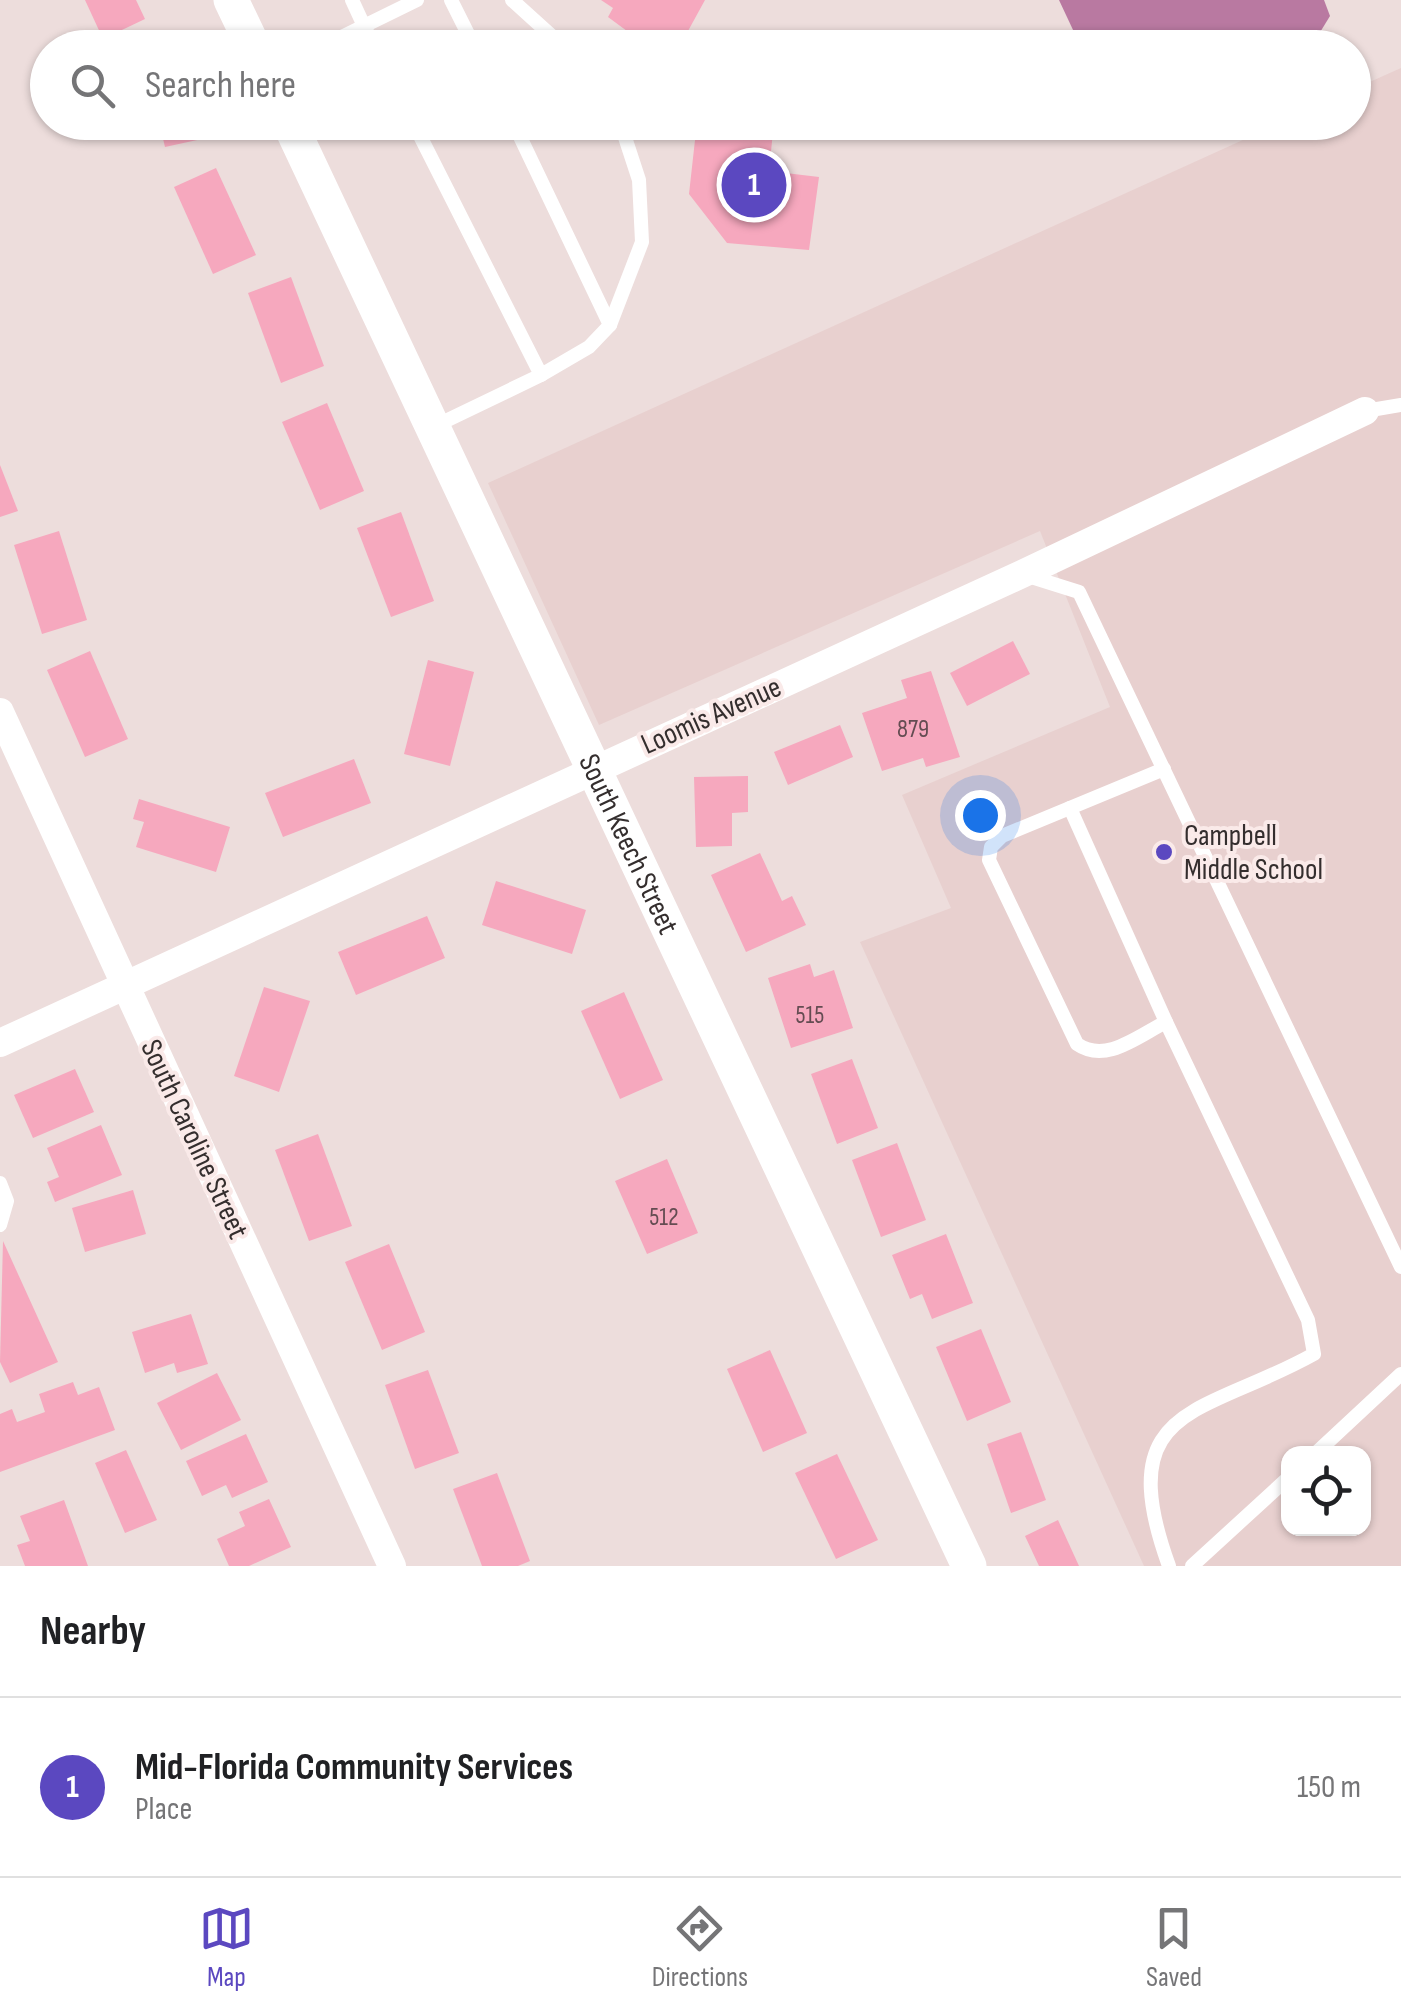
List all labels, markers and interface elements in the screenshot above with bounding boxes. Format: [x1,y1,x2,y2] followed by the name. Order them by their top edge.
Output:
[30,30,1371,140] search box
[65,58,120,113] icon: search
[145,63,296,108] text: Search here
[722,148,786,222] pin: 1
[636,669,787,763] street label: Loomis Avenue
[897,714,929,745] house number: 879
[570,749,686,940] street label: South Keech Street
[955,790,1006,841] your location
[1184,818,1323,888] place label: Campbell Middle School
[1153,841,1175,863] marker: Campbell Middle School
[796,1000,824,1031] house number: 515
[132,1034,256,1245] street label: South Caroline Street
[649,1202,679,1233] house number: 512
[1281,1446,1371,1536] map controls
[1281,1446,1371,1536] button: locate
[40,1606,146,1657] text: Nearby
[135,1745,573,1790] text: Mid-Florida Community Services
[66,1768,79,1807] text: 1
[1297,1768,1361,1807] text: 150 m
[135,1790,192,1829] text: Place
[199,1901,254,1994] tab: Map
[652,1901,748,1994] tab: Directions
[1146,1901,1202,1994] tab: Saved

